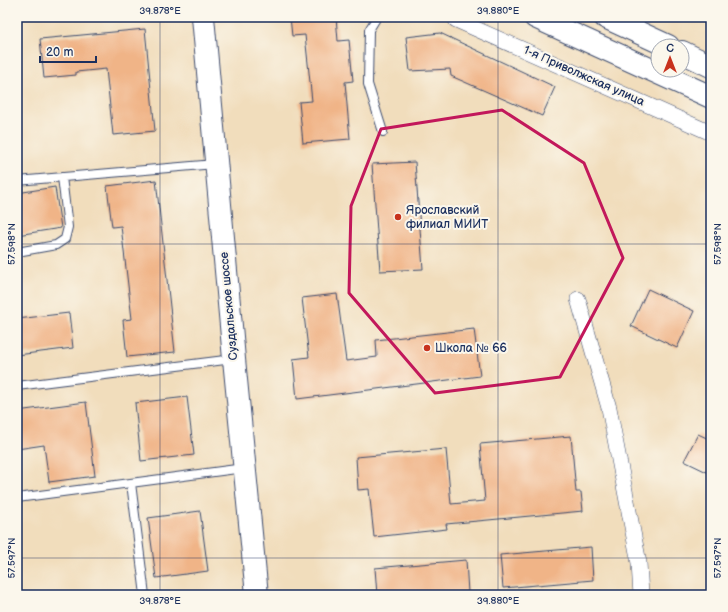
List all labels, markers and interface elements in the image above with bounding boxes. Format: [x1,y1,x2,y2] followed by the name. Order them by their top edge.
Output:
[139,5,181,17] text: 39.878°E
[477,5,520,17] text: 39.880°E
[40,38,96,64] scale bar
[650,38,690,78] north arrow
[521,42,647,110] street label: 1-я Приволжская улица
[666,42,674,55] text: С
[46,45,73,60] text: 20 m
[406,203,488,232] place label: Ярославский филиал МИИТ
[393,212,403,222] marker: Ярославский филиал МИИТ
[6,223,18,265] text: 57.598°N
[712,223,724,265] text: 57.598°N
[217,251,241,361] street label: Суздальское шоссе
[435,341,507,356] place label: Школа № 66
[422,343,432,353] marker: Школа № 66
[6,537,18,579] text: 57.597°N
[712,537,724,579] text: 57.597°N
[139,595,181,607] text: 39.878°E
[477,595,520,607] text: 39.880°E

